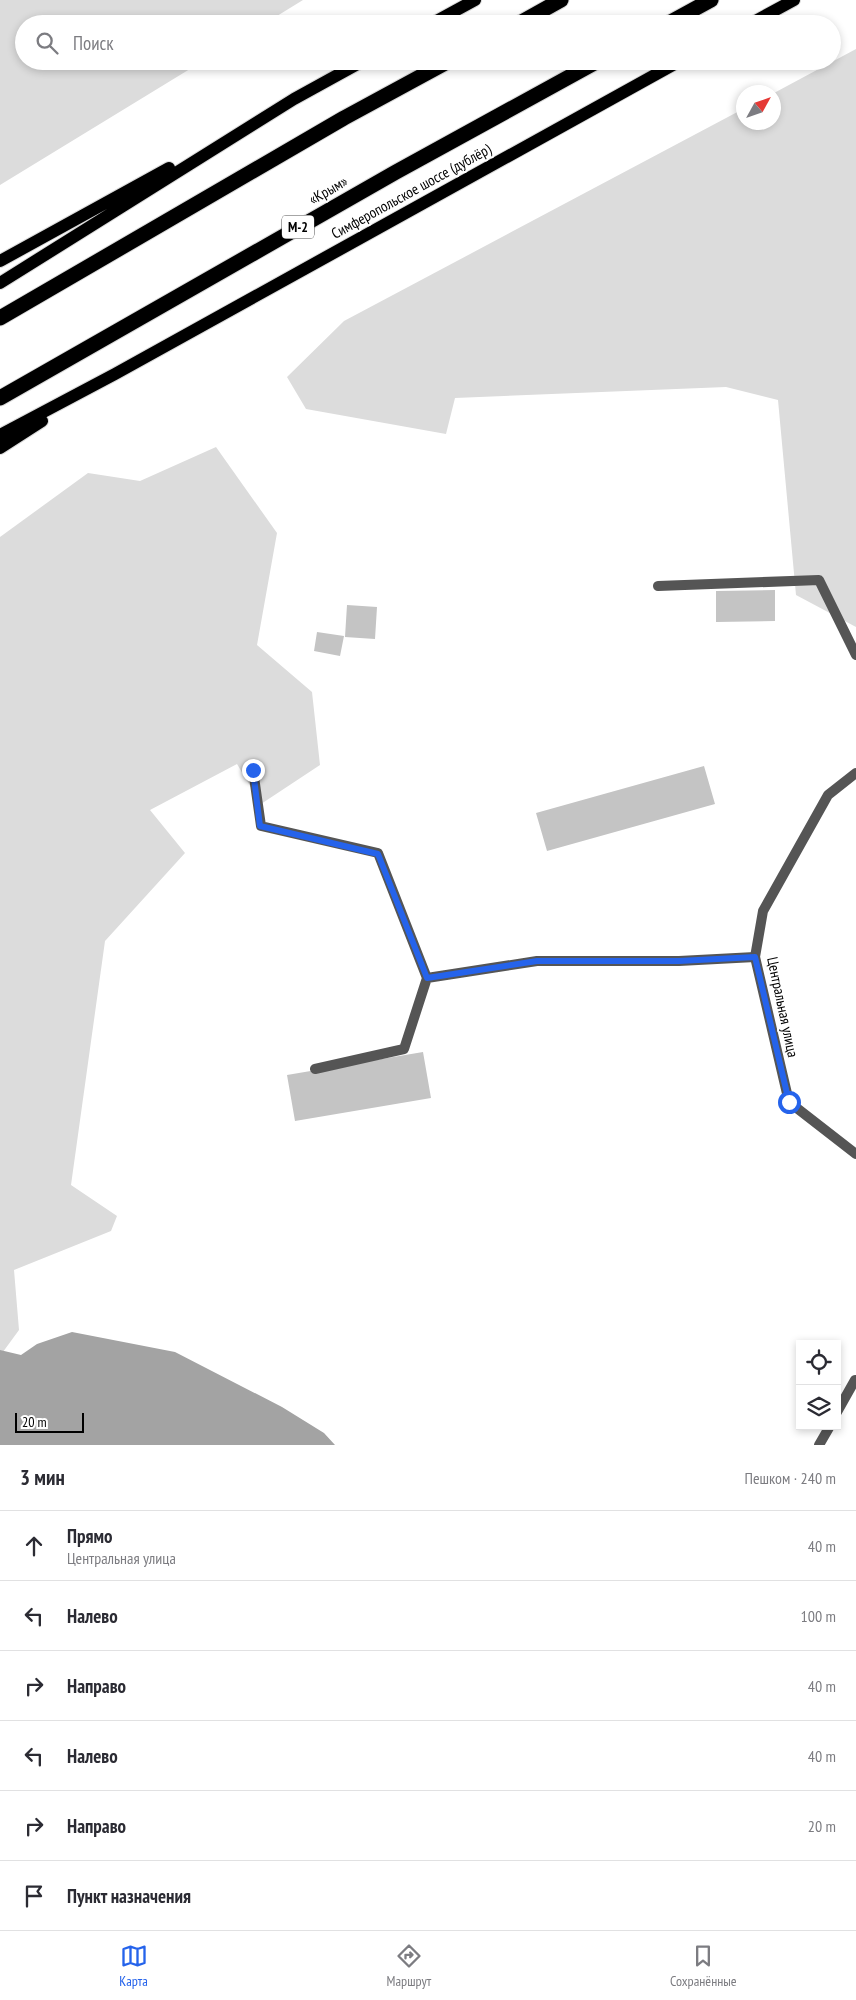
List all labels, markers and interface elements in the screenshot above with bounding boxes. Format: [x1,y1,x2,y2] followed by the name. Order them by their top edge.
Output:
[15,15,841,70] search box
[33,29,61,57] icon: search
[73,31,114,55] text: Поиск
[736,85,781,130] north arrow
[328,139,495,243] street label: Симферопольское шоссе (дублёр)
[305,171,351,209] street label: «Крым»
[282,216,314,238] road number: М-2
[242,759,265,782] route end
[763,955,803,1059] street label: Центральная улица
[778,1091,801,1114] route start
[796,1340,841,1430] map controls
[796,1340,841,1385] button: locate
[796,1385,841,1430] button: layers
[15,1410,84,1433] scale bar
[22,1413,47,1431] text: 20 m
[20,1464,65,1491] text: 3 мин
[745,1468,836,1488] text: Пешком · 240 m
[67,1524,112,1548] text: Прямо
[20,1532,48,1560] icon: ahead
[808,1536,836,1556] text: 40 m
[67,1548,176,1568] text: Центральная улица
[20,1602,48,1630] icon: left
[67,1604,118,1628] text: Налево
[801,1606,836,1626] text: 100 m
[20,1672,48,1700] icon: right
[67,1674,126,1698] text: Направо
[808,1676,836,1696] text: 40 m
[20,1742,48,1770] icon: left
[67,1744,118,1768] text: Налево
[808,1746,836,1766] text: 40 m
[20,1812,48,1840] icon: right
[67,1814,126,1838] text: Направо
[808,1816,836,1836] text: 20 m
[20,1882,48,1910] icon: arrive
[67,1884,191,1908] text: Пункт назначения
[119,1942,148,1990] tab: Карта
[387,1942,431,1990] tab: Маршрут
[670,1942,737,1990] tab: Сохранённые

